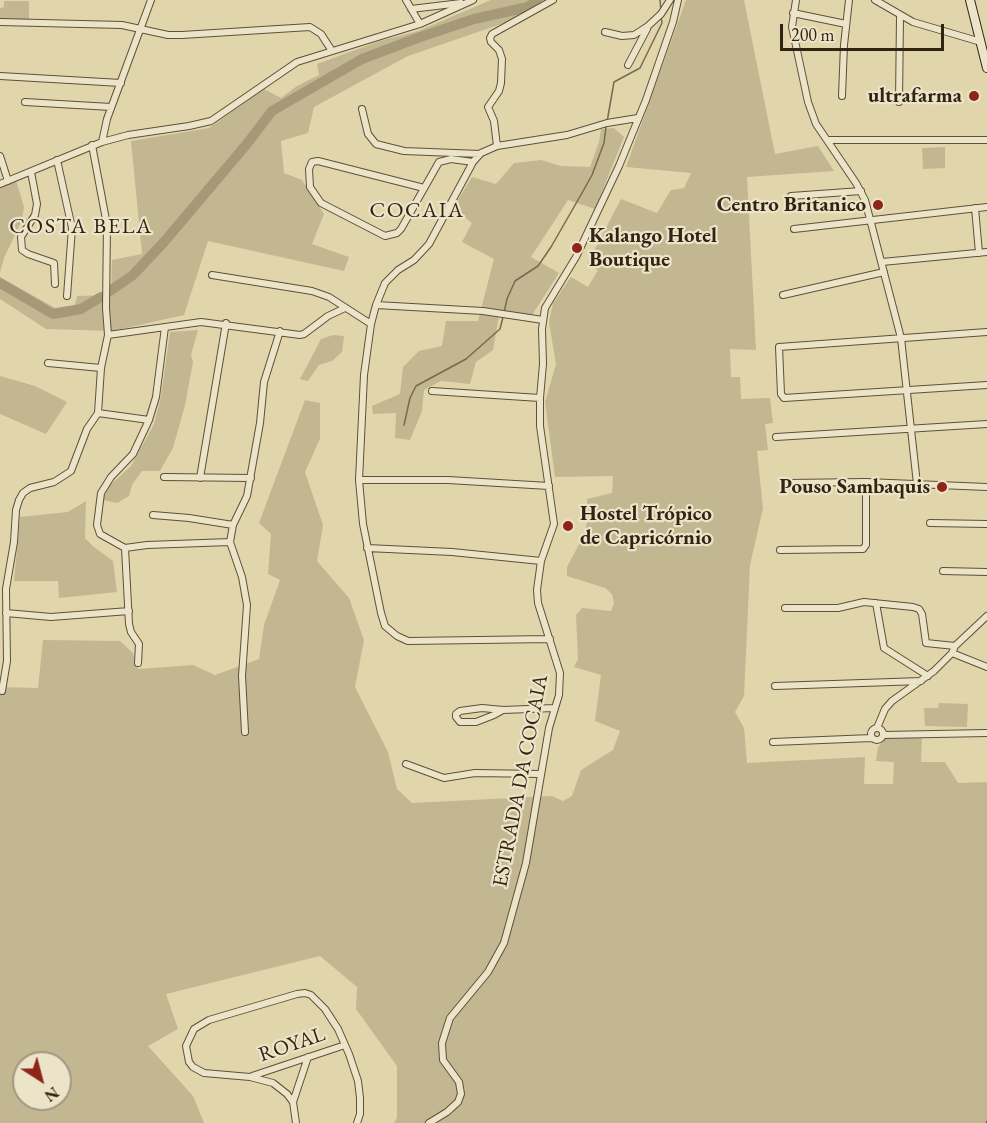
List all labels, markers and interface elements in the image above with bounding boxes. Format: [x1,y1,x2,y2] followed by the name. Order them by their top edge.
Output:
[783,12,946,50] scale bar
[791,23,835,46] text: 200 m
[868,83,962,109] place label: ultrafarma
[967,89,981,103] marker: ultrafarma
[717,192,866,218] place label: Centro Britanico
[370,198,464,224] district label: COCAIA
[871,198,885,212] marker: Centro Britanico
[9,214,153,240] district label: COSTA BELA
[589,223,717,273] place label: Kalango Hotel Boutique
[570,241,584,255] marker: Kalango Hotel Boutique
[779,474,930,500] place label: Pouso Sambaquis
[935,480,949,494] marker: Pouso Sambaquis
[580,501,712,551] place label: Hostel Trópico de Capricórnio
[561,519,575,533] marker: Hostel Trópico de Capricórnio
[488,673,554,889] street label: ESTRADA DA COCAIA
[256,1022,328,1068] street label: ROYAL
[12,1051,72,1111] north arrow
[40,1082,63,1107] text: N

